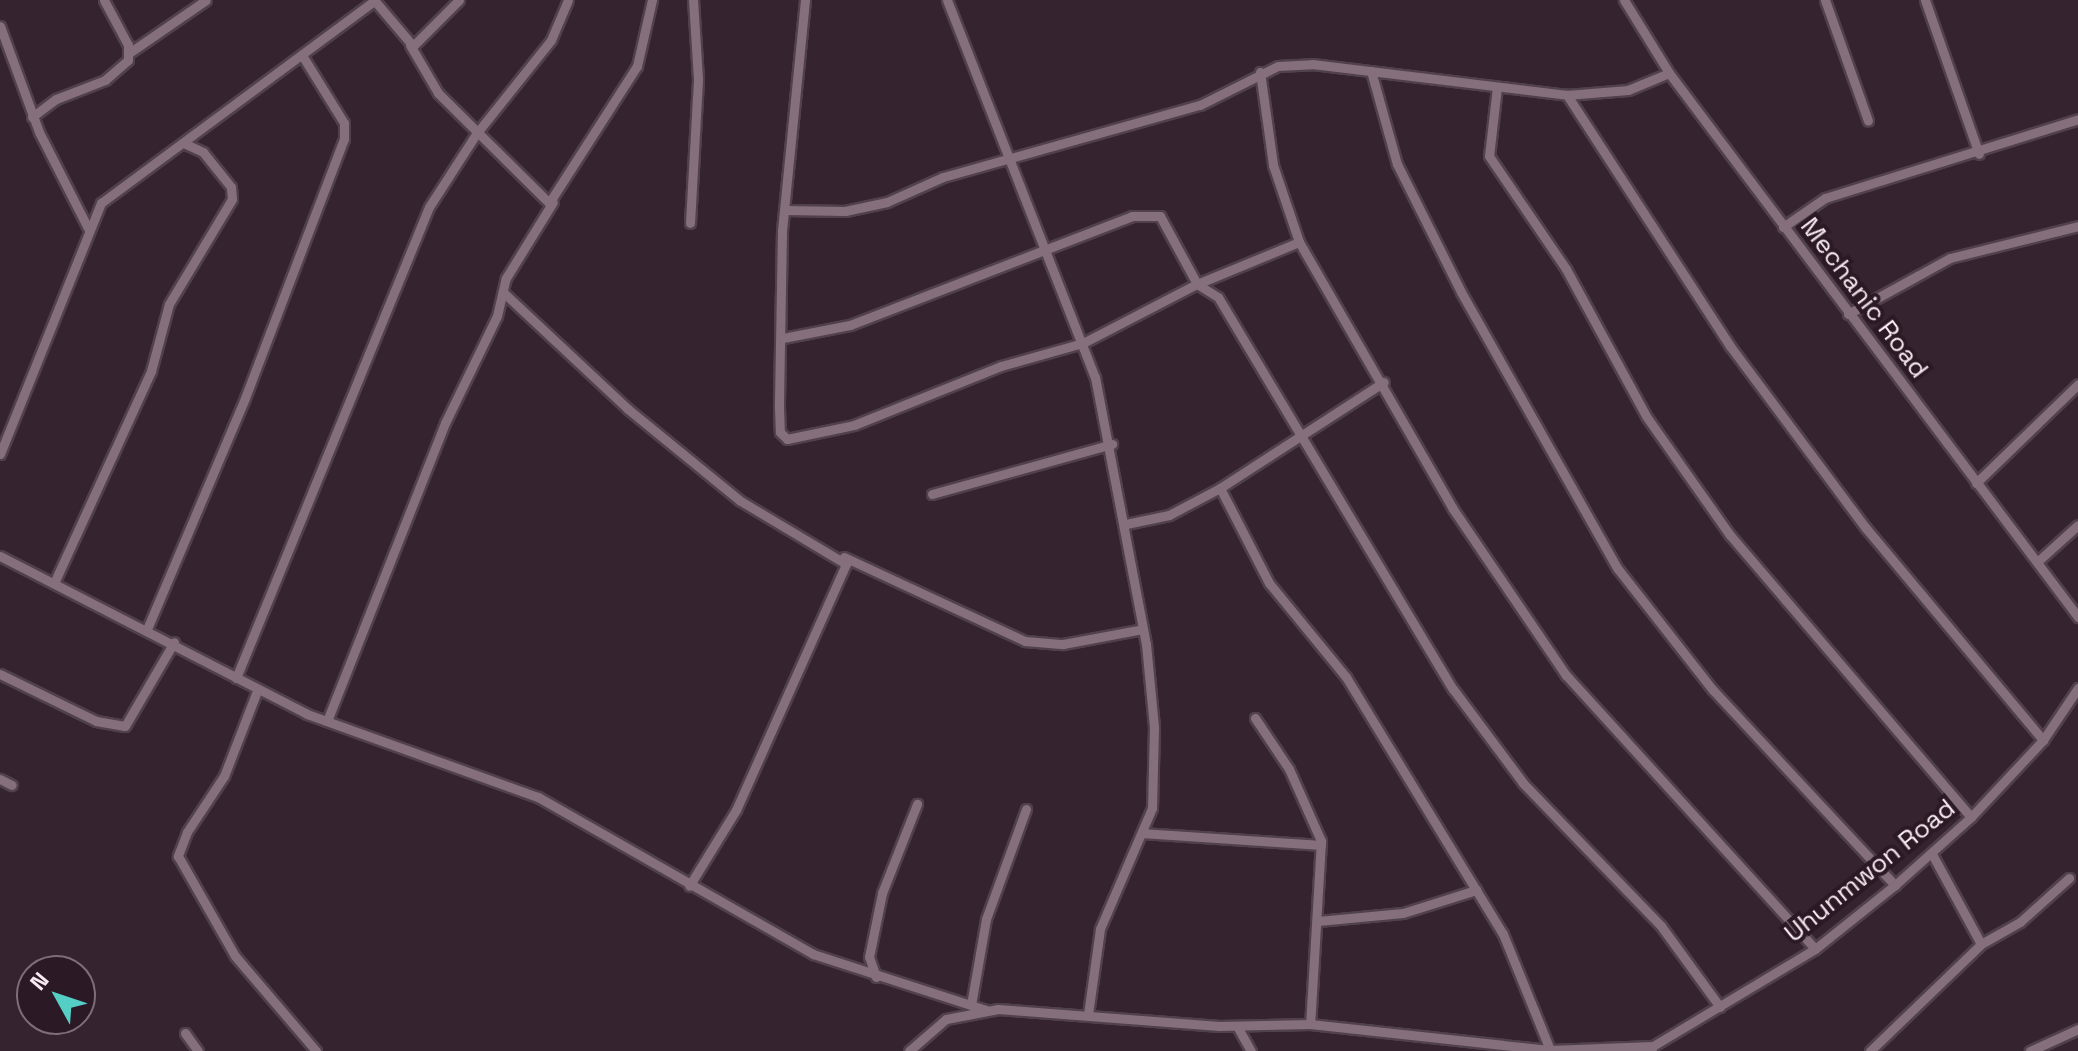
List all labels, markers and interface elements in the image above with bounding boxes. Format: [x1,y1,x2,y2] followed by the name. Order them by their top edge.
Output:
[1794,212,1934,384] street label: Mechanic Road
[1779,793,1961,949] street label: Uhunmwon Road
[16,955,96,1035] north arrow
[24,966,55,996] text: N

